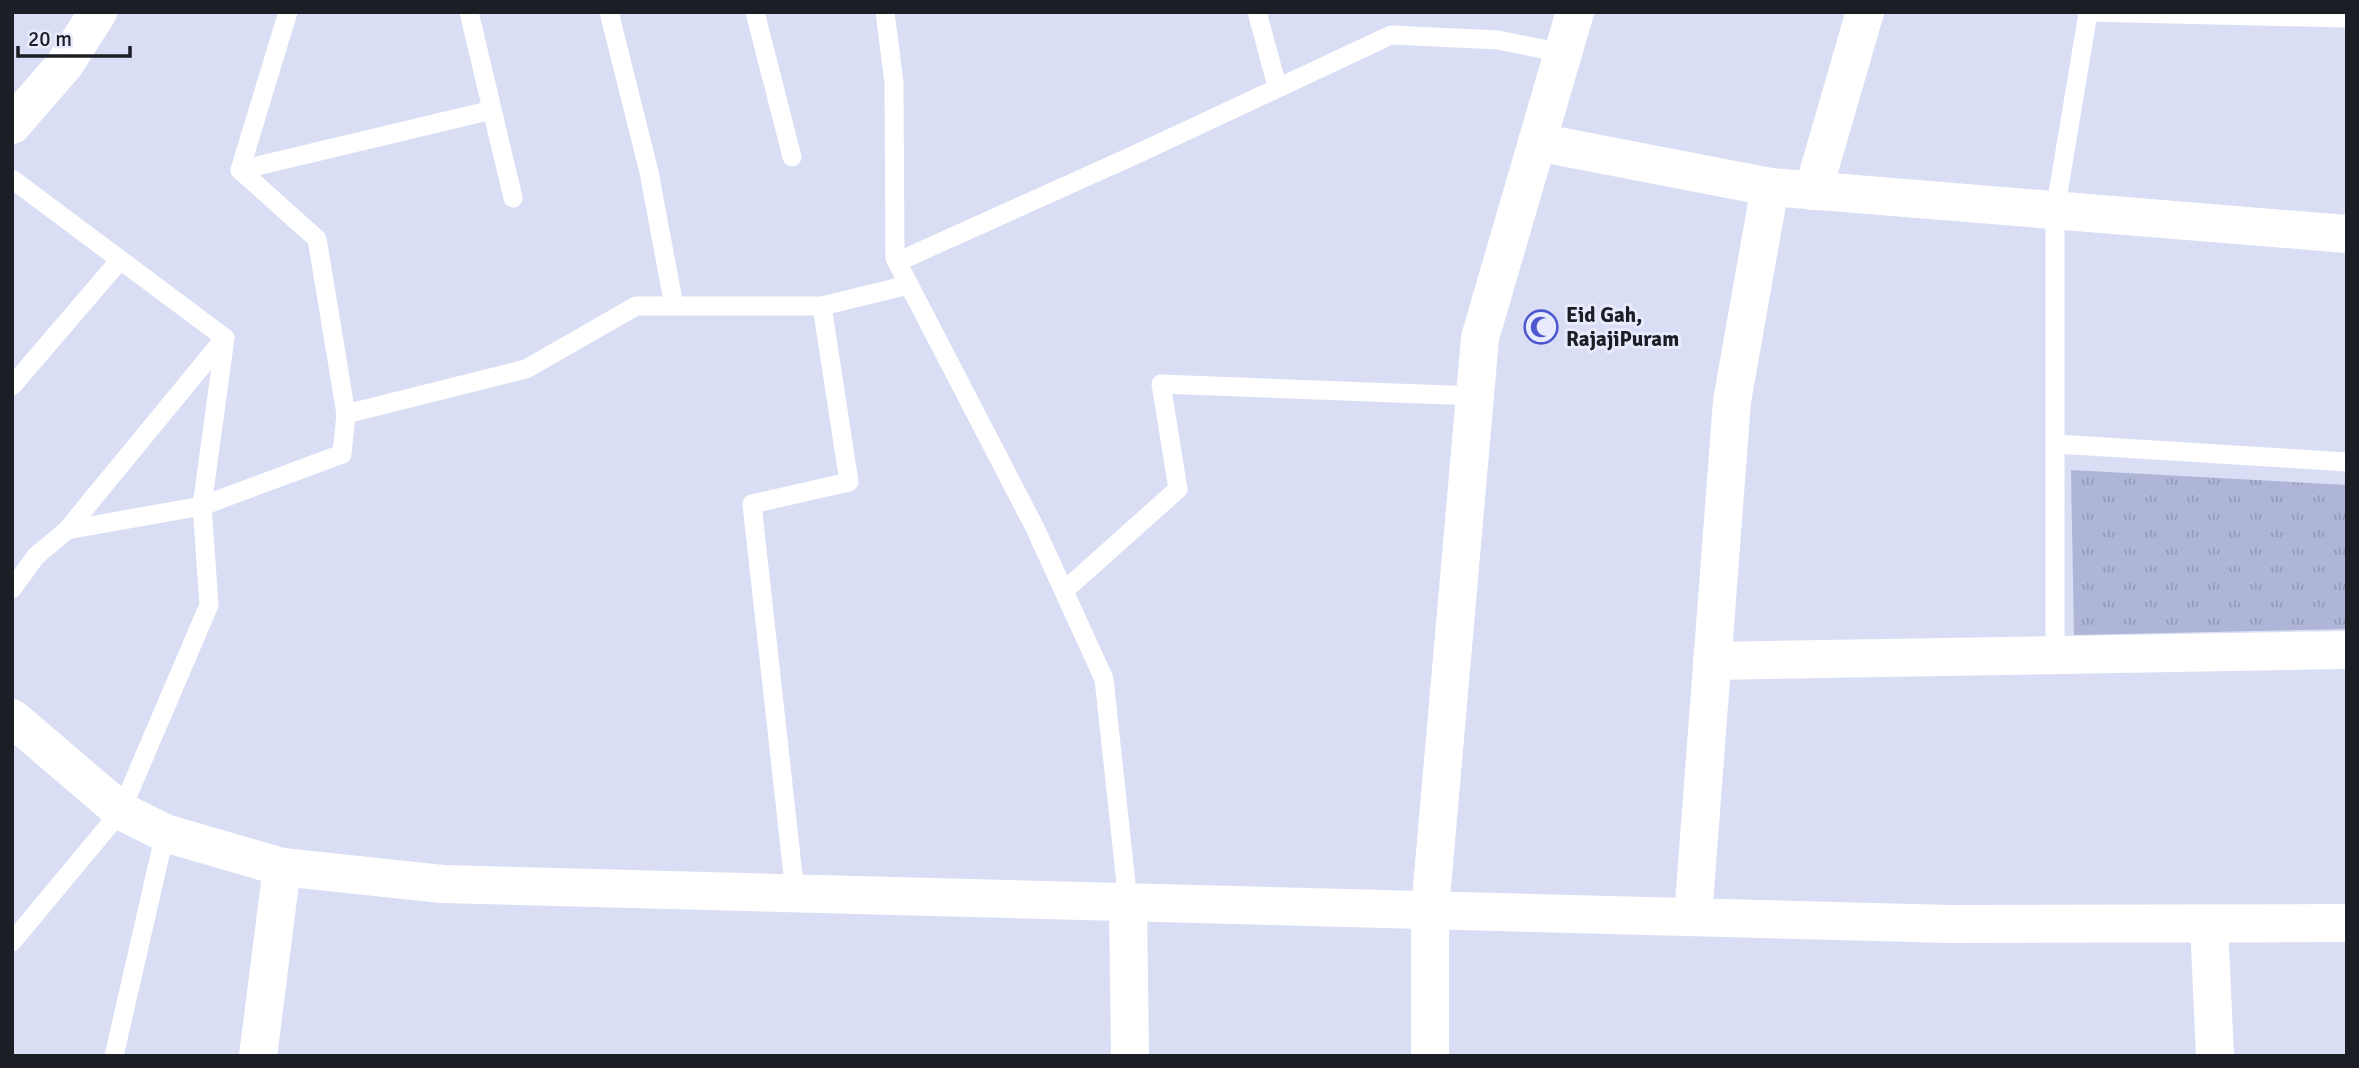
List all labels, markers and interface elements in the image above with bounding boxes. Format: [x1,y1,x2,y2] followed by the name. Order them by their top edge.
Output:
[18,14,130,58] scale bar
[28,26,72,52] text: 20 m
[1566,302,1679,352] place label: Eid Gah, RajajiPuram
[1522,308,1560,346] mosque icon: Eid Gah, RajajiPuram

